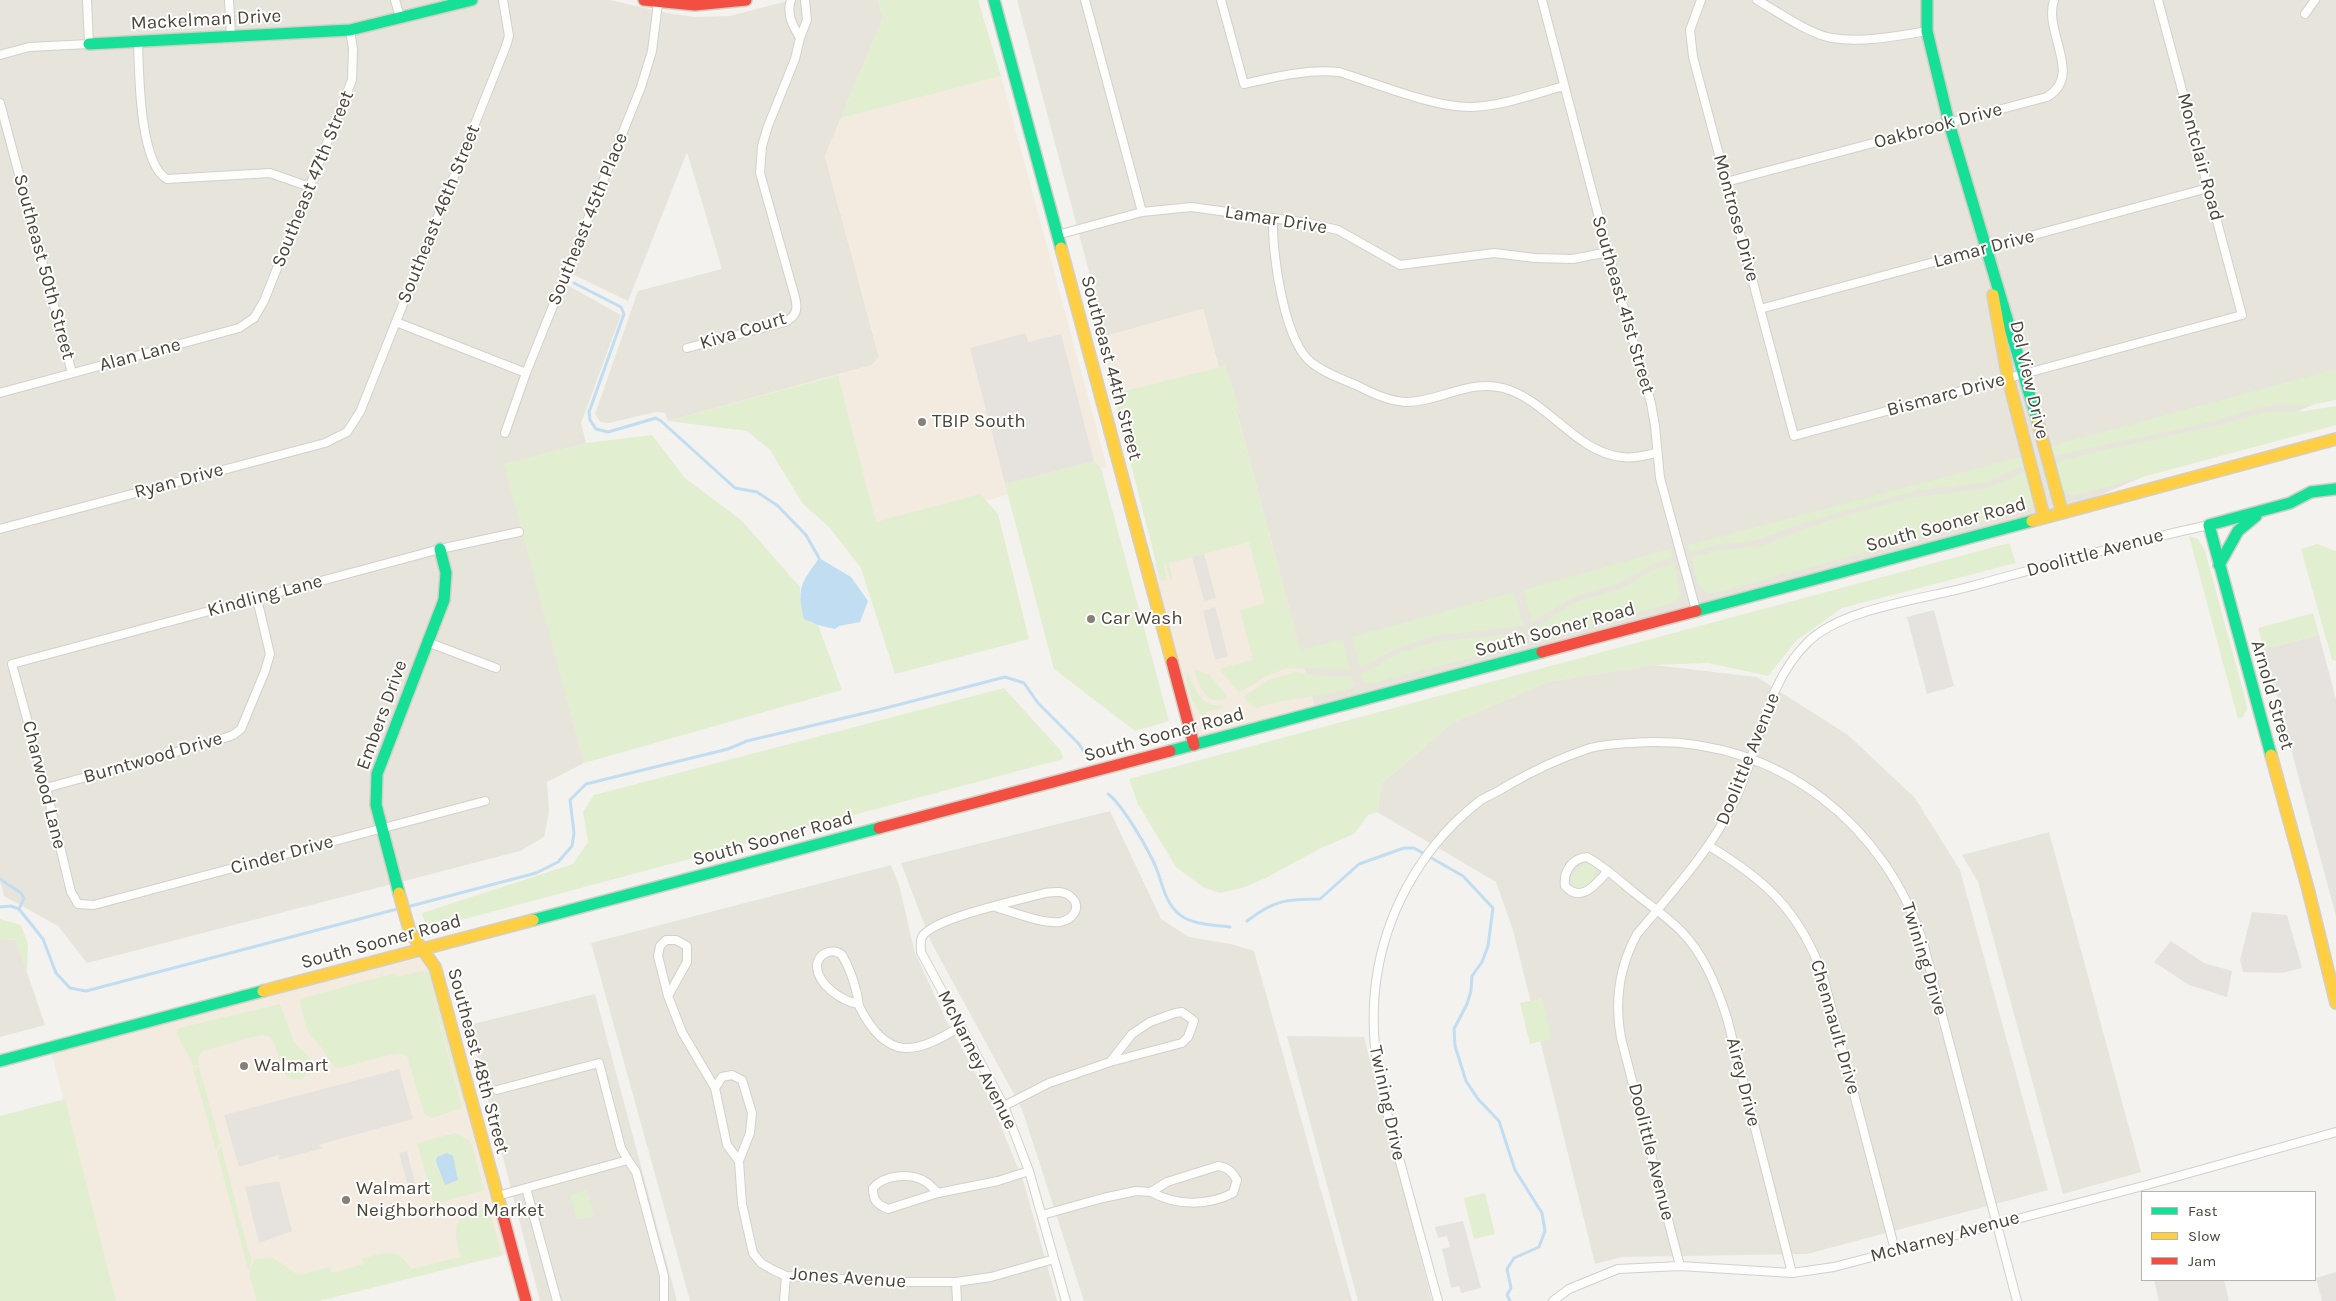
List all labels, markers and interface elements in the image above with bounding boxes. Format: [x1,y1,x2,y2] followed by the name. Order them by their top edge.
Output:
[130,5,282,35] street label: Mackelman Drive
[267,87,359,271] street label: Southeast 47th Street
[2172,91,2228,223] street label: Montclair Road
[1871,98,2005,154] street label: Oakbrook Drive
[393,121,485,307] street label: Southeast 46th Street
[543,129,633,309] street label: Southeast 45th Place
[1708,152,1764,284] street label: Montrose Drive
[8,172,80,362] street label: Southeast 50th Street
[1223,201,1329,239] street label: Lamar Drive
[1587,213,1659,397] street label: Southeast 41st Street
[1931,225,2037,273] street label: Lamar Drive
[1075,273,1147,463] street label: Southeast 44th Street
[697,307,789,355] street label: Kiva Court
[2004,319,2054,441] street label: Del View Drive
[97,333,183,377] street label: Alan Lane
[1884,368,2008,422] street label: Bismarc Drive
[932,411,1026,433] place label: TBIP South
[916,416,928,428] marker: TBIP South
[132,458,226,504] street label: Ryan Drive
[1863,493,2029,557] street label: South Sooner Road
[2024,524,2166,582] street label: Doolittle Avenue
[205,570,325,622] street label: Kindling Lane
[1472,598,1638,662] street label: South Sooner Road
[1101,608,1183,630] place label: Car Wash
[1085,613,1097,625] marker: Car Wash
[2245,638,2299,752] street label: Arnold Street
[352,657,412,773] street label: Embers Drive
[1711,690,1785,828] street label: Doolittle Avenue
[1081,703,1247,767] street label: South Sooner Road
[17,719,71,851] street label: Charwood Lane
[81,727,225,789] street label: Burntwood Drive
[690,807,856,871] street label: South Sooner Road
[228,830,336,880] street label: Cinder Drive
[1896,900,1952,1018] street label: Twining Drive
[298,910,464,974] street label: South Sooner Road
[1805,957,1865,1097] street label: Chennault Drive
[442,966,514,1156] street label: Southeast 48th Street
[932,987,1022,1133] street label: McNarney Avenue
[1721,1035,1765,1129] street label: Airey Drive
[1364,1044,1410,1162] street label: Twining Drive
[254,1055,328,1077] place label: Walmart
[238,1060,250,1072] marker: Walmart
[1623,1081,1679,1223] street label: Doolittle Avenue
[356,1178,544,1222] place label: Walmart Neighborhood Market
[2141,1191,2316,1281] legend
[340,1194,352,1206] marker: Walmart Neighborhood Market
[2188,1202,2217,1220] text: Fast
[1868,1206,2022,1268] street label: McNarney Avenue
[2188,1227,2220,1245] text: Slow
[2188,1252,2216,1270] text: Jam
[789,1263,907,1293] street label: Jones Avenue

